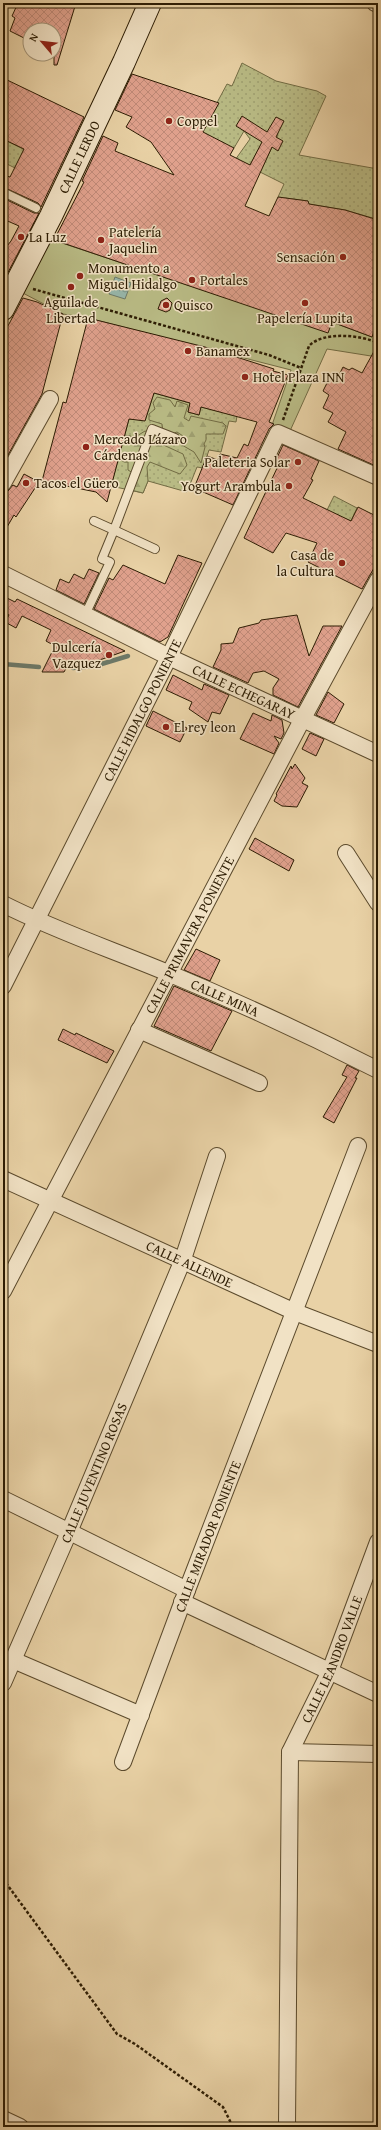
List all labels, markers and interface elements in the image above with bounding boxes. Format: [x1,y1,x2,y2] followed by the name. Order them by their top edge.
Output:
[22,22,62,62] north arrow
[24,30,42,44] text: N
[177,111,217,131] place label: Coppel
[164,116,174,126] marker: Coppel
[53,117,105,197] street label: CALLE LERDO
[107,222,162,258] place label: Patelería Jaquelin
[29,227,66,247] place label: La Luz
[16,232,26,242] marker: La Luz
[96,235,106,245] marker: Patelería Jaquelin
[276,247,335,267] place label: Sensación
[338,252,348,262] marker: Sensación
[88,258,177,294] place label: Monumento a Miguel Hidalgo
[200,270,248,290] place label: Portales
[75,271,85,281] marker: Monumento a Miguel Hidalgo
[187,275,197,285] marker: Portales
[66,282,76,292] marker: Aguila de Libertad
[44,292,99,328] place label: Aguila de Libertad
[174,295,213,315] place label: Quisco
[300,298,310,308] marker: Papelería Lupita
[161,300,171,310] marker: Quisco
[257,308,353,328] place label: Papelería Lupita
[196,341,251,361] place label: Banamex
[183,346,193,356] marker: Banamex
[253,367,344,387] place label: Hotel Plaza INN
[240,372,250,382] marker: Hotel Plaza INN
[94,429,187,465] place label: Mercado Lázaro Cárdenas
[81,442,91,452] marker: Mercado Lázaro Cárdenas
[204,452,290,472] place label: Paleteria Solar
[293,457,303,467] marker: Paleteria Solar
[34,473,119,493] place label: Tacos el Güero
[180,476,281,496] place label: Yogurt Arambula
[21,478,31,488] marker: Tacos el Güero
[284,481,294,491] marker: Yogurt Arambula
[276,545,334,581] place label: Casa de la Cultura
[337,558,347,568] marker: Casa de la Cultura
[98,635,186,785] street label: CALLE HIDALGO PONIENTE
[52,637,101,673] place label: Dulcería Vazquez
[104,650,114,660] marker: Dulcería Vazquez
[189,659,299,724] street label: CALLE ECHEGARAY
[174,717,236,737] place label: El rey leon
[161,722,171,732] marker: El rey leon
[140,853,239,1017] street label: CALLE PRIMAVERA PONIENTE
[188,974,263,1022] street label: CALLE MINA
[143,1235,236,1292] street label: CALLE ALLENDE
[55,1399,132,1546] street label: CALLE JUVENTINO ROSAS
[170,1458,246,1615] street label: CALLE MIRADOR PONIENTE
[296,1593,367,1726] street label: CALLE LEANDRO VALLE

